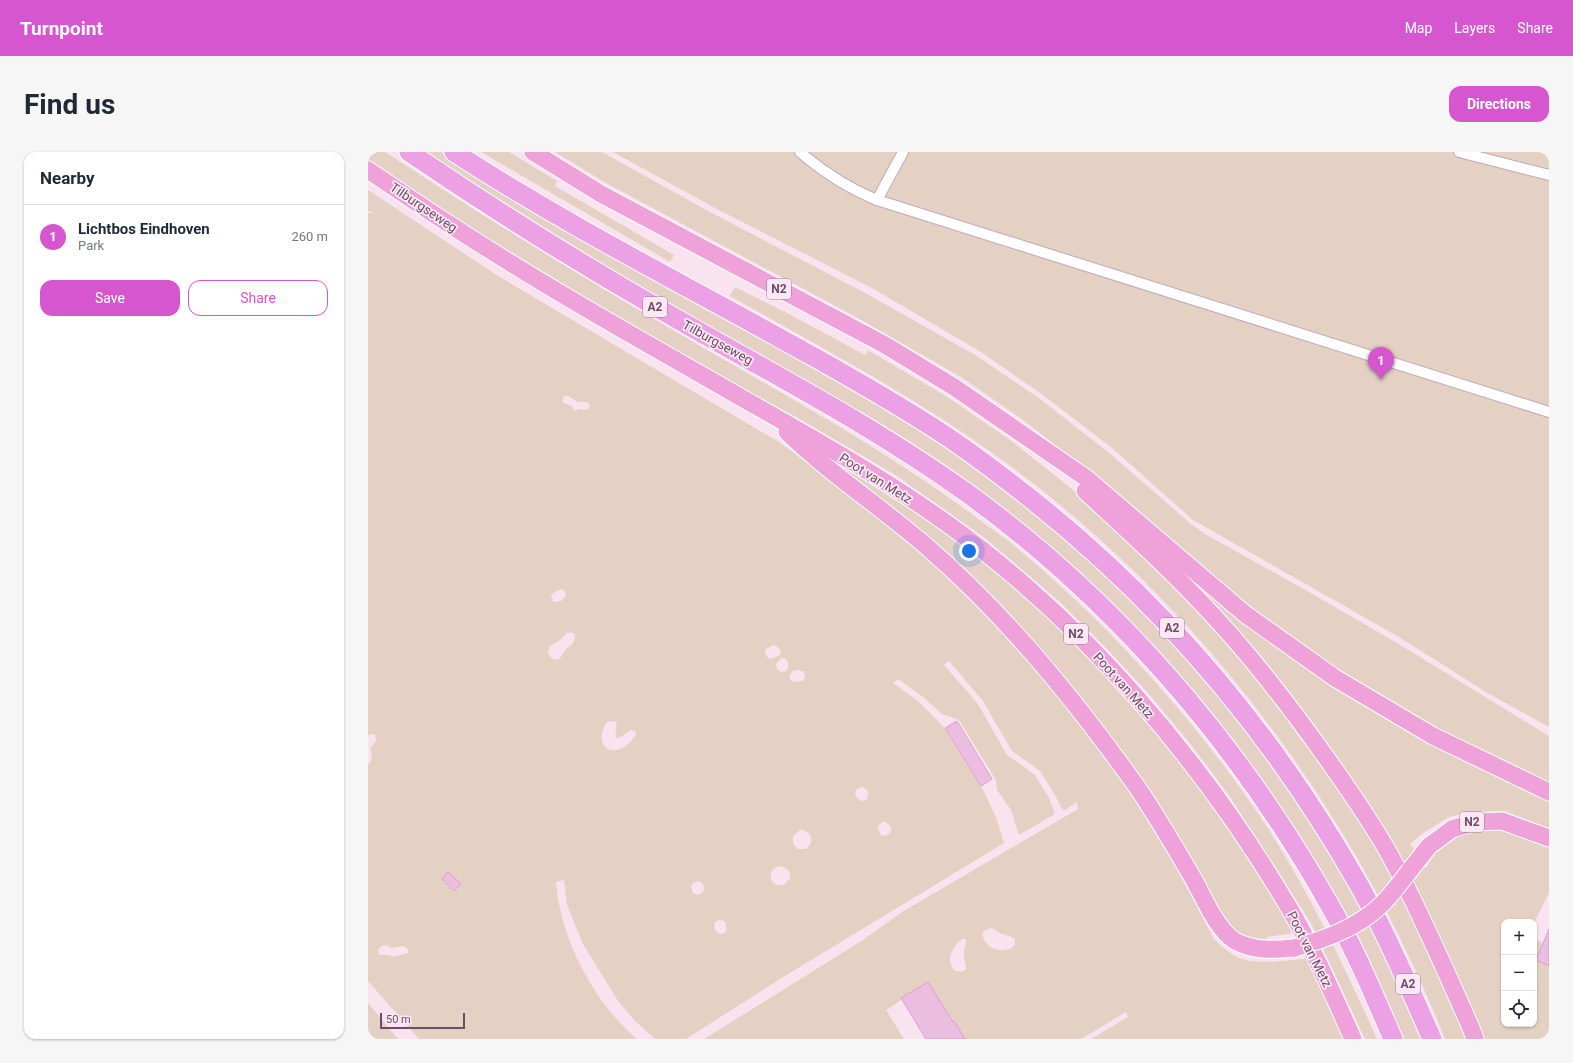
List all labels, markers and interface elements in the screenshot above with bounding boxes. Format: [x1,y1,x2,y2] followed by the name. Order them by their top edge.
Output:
[20,17,103,40] text: Turnpoint
[1405,20,1432,36] text: Map
[1454,20,1495,36] text: Layers
[1517,20,1553,36] text: Share
[1449,86,1549,122] button: Directions
[24,88,115,121] text: Find us
[40,168,95,188] text: Nearby
[387,179,460,235] street label: Tilburgseweg
[78,220,210,238] text: Lichtbos Eindhoven
[49,229,57,244] text: 1
[291,229,328,244] text: 260 m
[78,238,104,253] text: Park
[767,279,791,299] road number: N2
[40,280,180,316] button: Save
[188,280,328,316] button: Share
[643,297,667,317] road number: A2
[680,317,755,368] street label: Tilburgseweg
[1368,347,1394,380] pin: 1
[837,450,915,507] street label: Poot van Metz
[959,541,979,561] your location
[1160,618,1184,638] road number: A2
[1064,624,1088,644] road number: N2
[1090,649,1157,722] street label: Poot van Metz
[1460,812,1484,832] road number: N2
[1284,909,1335,990] street label: Poot van Metz
[1501,919,1537,1027] map controls
[1501,919,1537,955] button: +
[1501,955,1537,991] button: −
[1396,974,1420,994] road number: A2
[1501,991,1537,1027] button: locate
[380,1011,465,1030] scale bar
[386,1013,411,1026] text: 50 m

